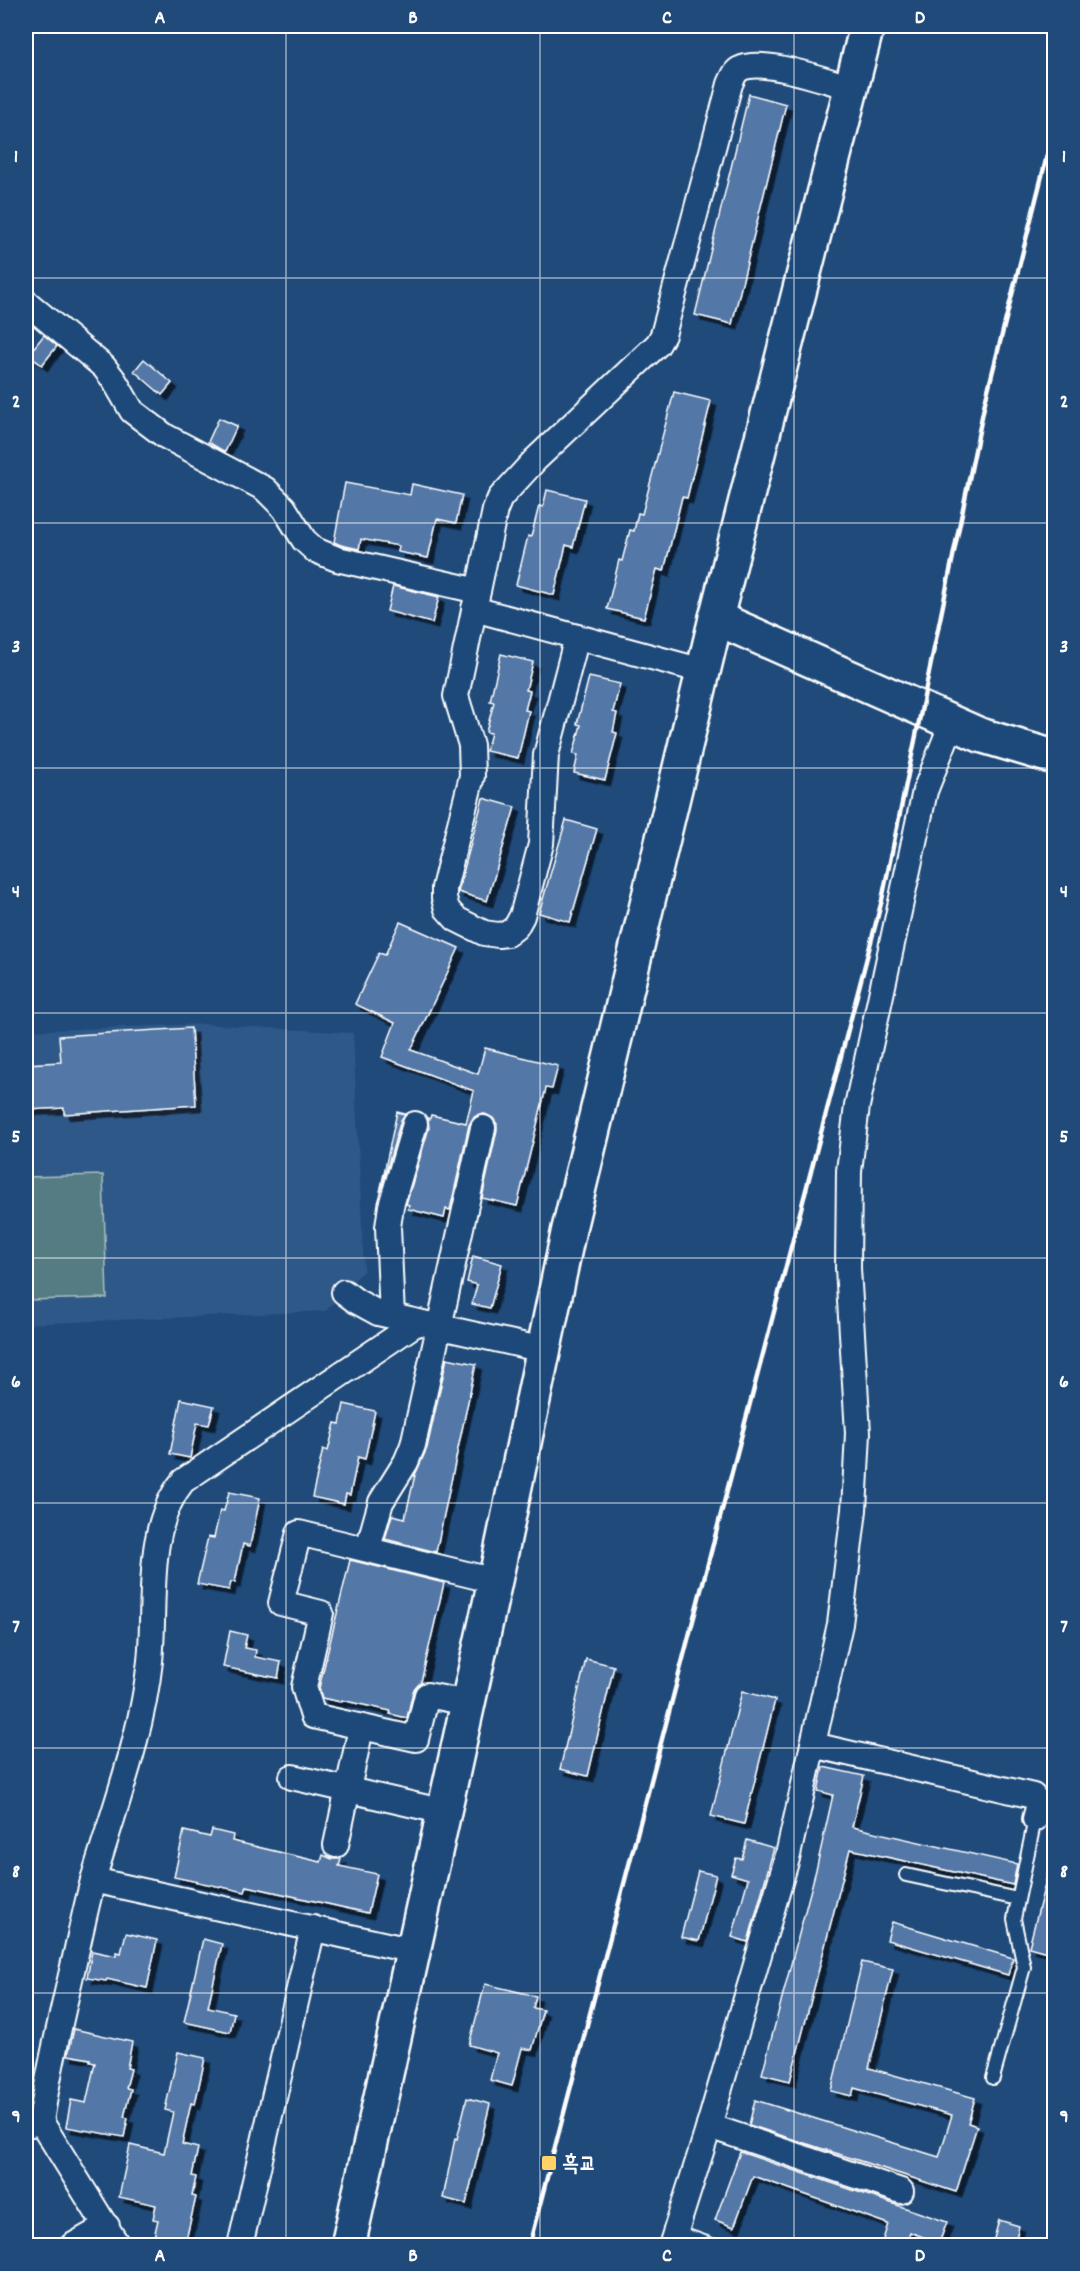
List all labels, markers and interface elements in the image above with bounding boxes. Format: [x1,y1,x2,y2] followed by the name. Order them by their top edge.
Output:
[155,5,166,33] text: A
[408,5,418,33] text: B
[662,5,672,33] text: C
[915,5,926,33] text: D
[14,144,18,172] text: 1
[1062,144,1066,172] text: 1
[12,389,20,417] text: 2
[1060,389,1068,417] text: 2
[12,634,20,662] text: 3
[1060,634,1068,662] text: 3
[12,879,20,907] text: 4
[1060,879,1068,907] text: 4
[11,1124,21,1152] text: 5
[1059,1124,1069,1152] text: 5
[11,1369,21,1397] text: 6
[1059,1369,1069,1397] text: 6
[12,1614,20,1642] text: 7
[1060,1614,1068,1642] text: 7
[12,1859,20,1887] text: 8
[1060,1859,1068,1887] text: 8
[11,2104,21,2132] text: 9
[1059,2104,1069,2132] text: 9
[562,2151,596,2181] place label: 흑교
[540,2154,558,2172] marker: 흑교
[155,2243,166,2271] text: A
[408,2243,418,2271] text: B
[662,2243,672,2271] text: C
[915,2243,926,2271] text: D

